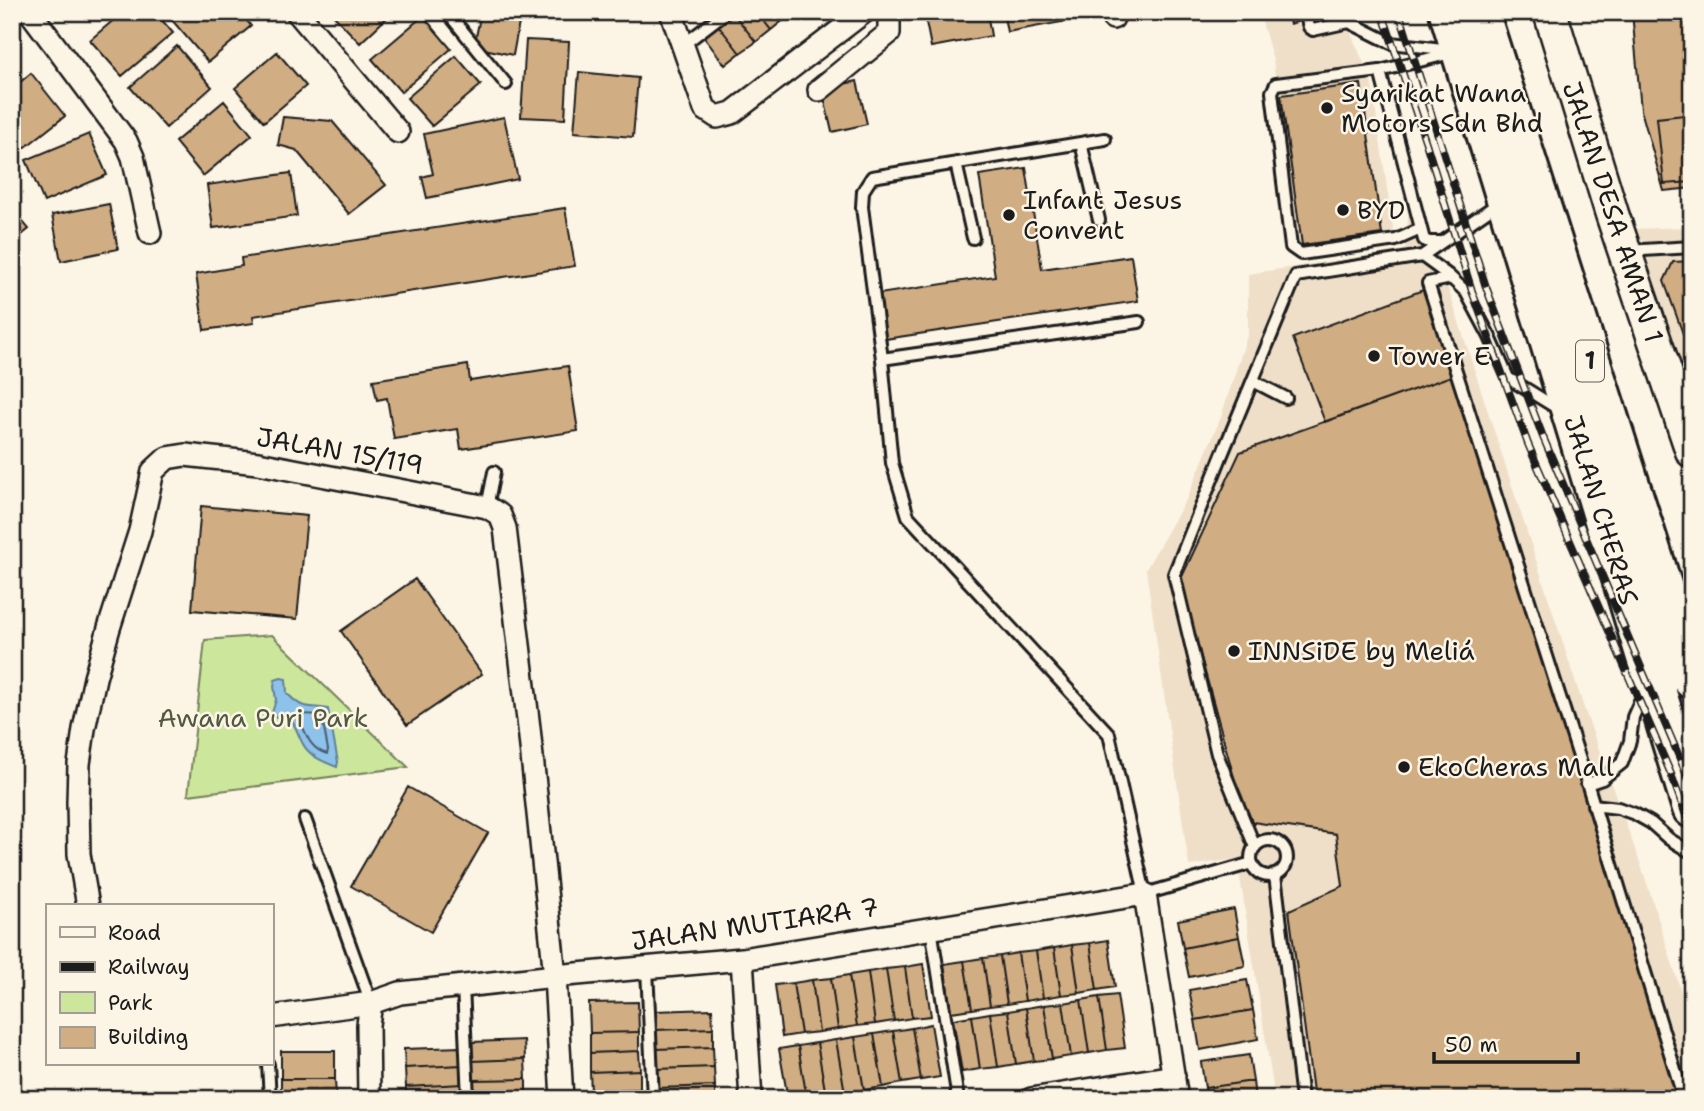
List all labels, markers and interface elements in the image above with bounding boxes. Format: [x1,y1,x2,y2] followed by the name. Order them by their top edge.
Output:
[1341,75,1543,140] place label: Syarikat Wana Motors Sdn Bhd
[1555,77,1672,347] street label: JALAN DESA AMAN 1
[1319,100,1335,116] marker: Syarikat Wana Motors Sdn Bhd
[1023,182,1182,247] place label: Infant Jesus Convent
[1357,192,1405,227] place label: BYD
[1335,202,1351,218] marker: BYD
[1001,207,1017,223] marker: Infant Jesus Convent
[1388,338,1490,373] place label: Tower E
[1576,340,1604,382] road number: 1
[1366,348,1382,364] marker: Tower E
[1556,411,1647,609] street label: JALAN CHERAS
[254,419,426,482] street label: JALAN 15/119
[1248,633,1475,668] place label: INNSiDE by Meliá
[1226,643,1242,659] marker: INNSiDE by Meliá
[158,700,368,735] park label: Awana Puri Park
[1418,749,1614,784] place label: EkoCheras Mall
[1396,759,1412,775] marker: EkoCheras Mall
[629,889,881,958] street label: JALAN MUTIARA 7
[46,904,273,1066] legend
[108,919,161,947] text: Road
[108,953,190,981] text: Railway
[108,989,153,1017] text: Park
[1434,1020,1578,1064] scale bar
[108,1023,188,1051] text: Building
[1445,1031,1498,1059] text: 50 m

